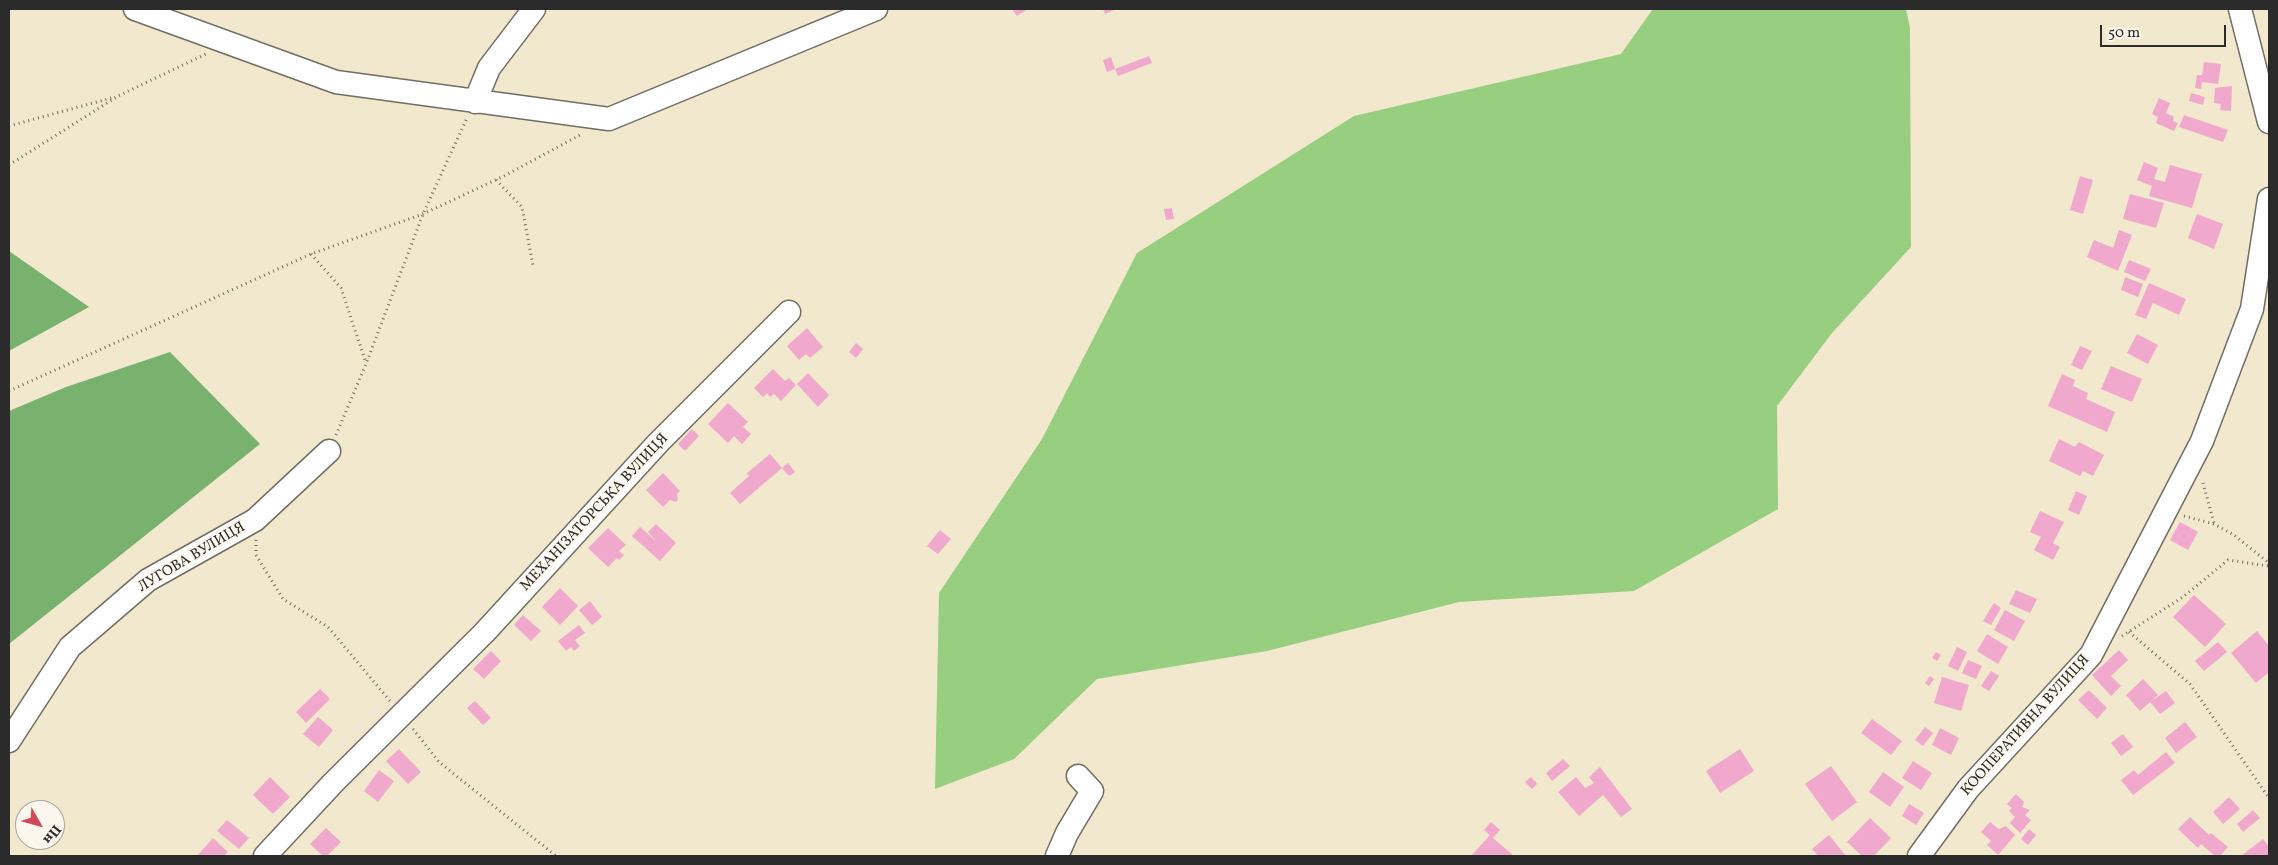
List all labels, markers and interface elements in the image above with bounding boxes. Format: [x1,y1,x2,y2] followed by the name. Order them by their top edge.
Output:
[2103,15,2229,47] scale bar
[2108,23,2140,44] text: 50 m
[517,430,673,596] street label: МЕХАНІЗАТОРСЬКА ВУЛИЦЯ
[135,519,249,597] street label: ЛУГОВА ВУЛИЦЯ
[1958,652,2094,800] street label: КООПЕРАТИВНА ВУЛИЦЯ
[15,800,65,850] north arrow
[38,820,65,848] text: Пн

